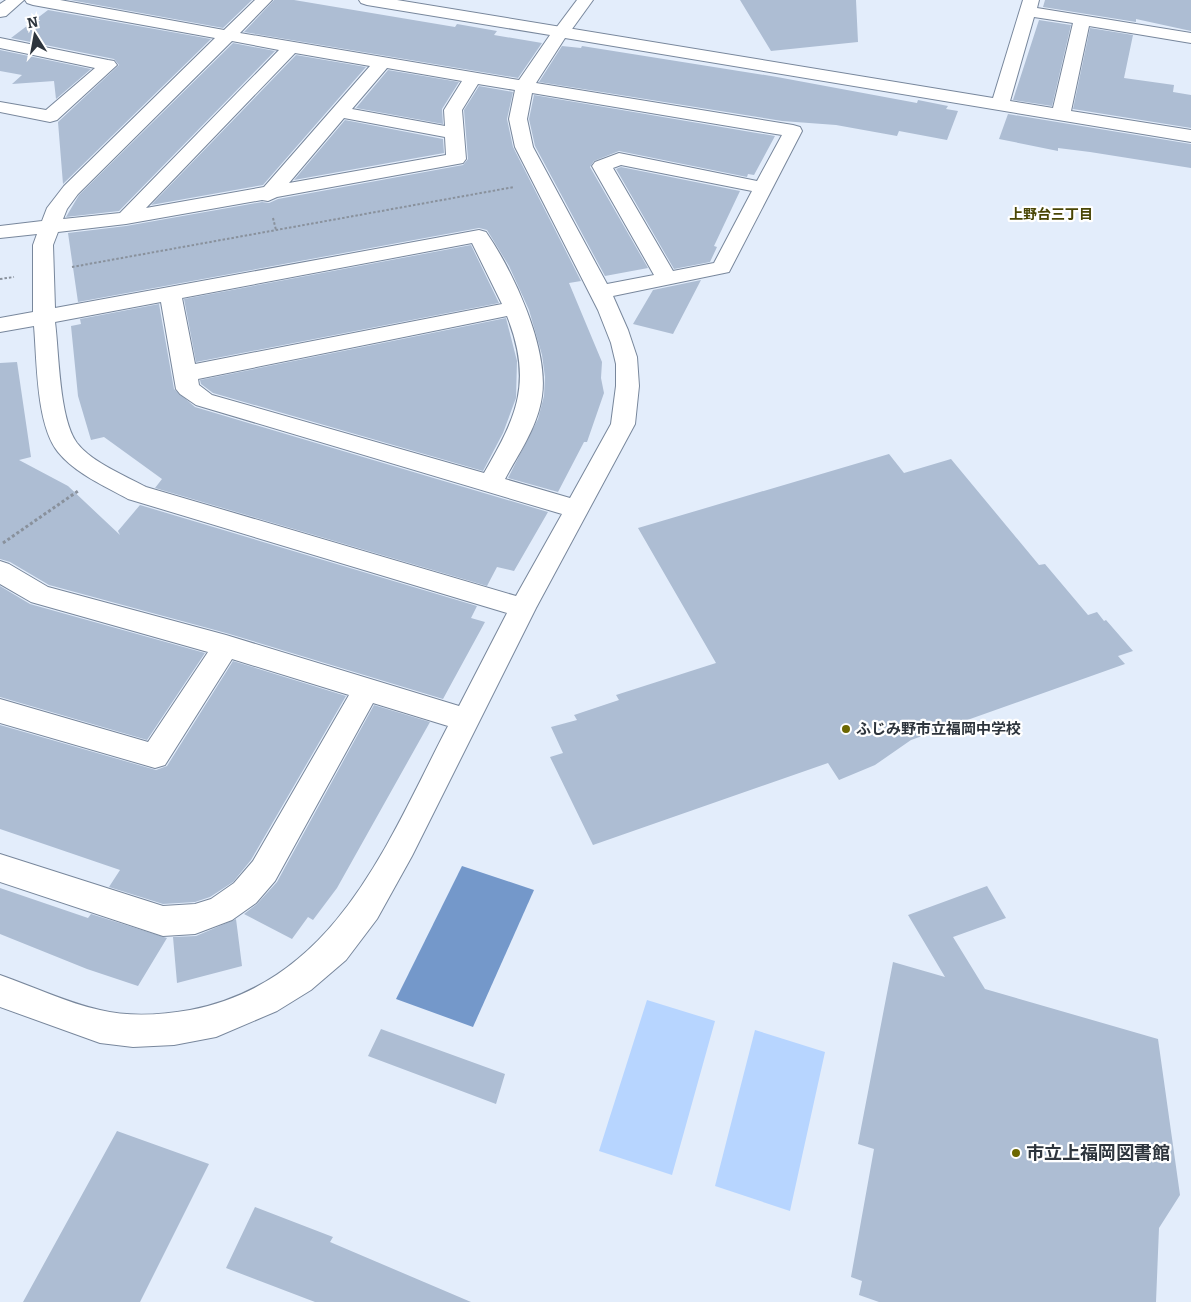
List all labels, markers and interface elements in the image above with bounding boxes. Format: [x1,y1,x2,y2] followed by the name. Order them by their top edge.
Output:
[10,10,60,60] north arrow
[26,13,40,32] text: N
[1009,206,1093,223] district label: 上野台三丁目
[856,720,1021,738] place label: ふじみ野市立福岡中学校
[840,723,852,735] marker: ふじみ野市立福岡中学校
[1026,1142,1170,1164] place label: 市立上福岡図書館
[1010,1147,1022,1159] marker: 市立上福岡図書館

